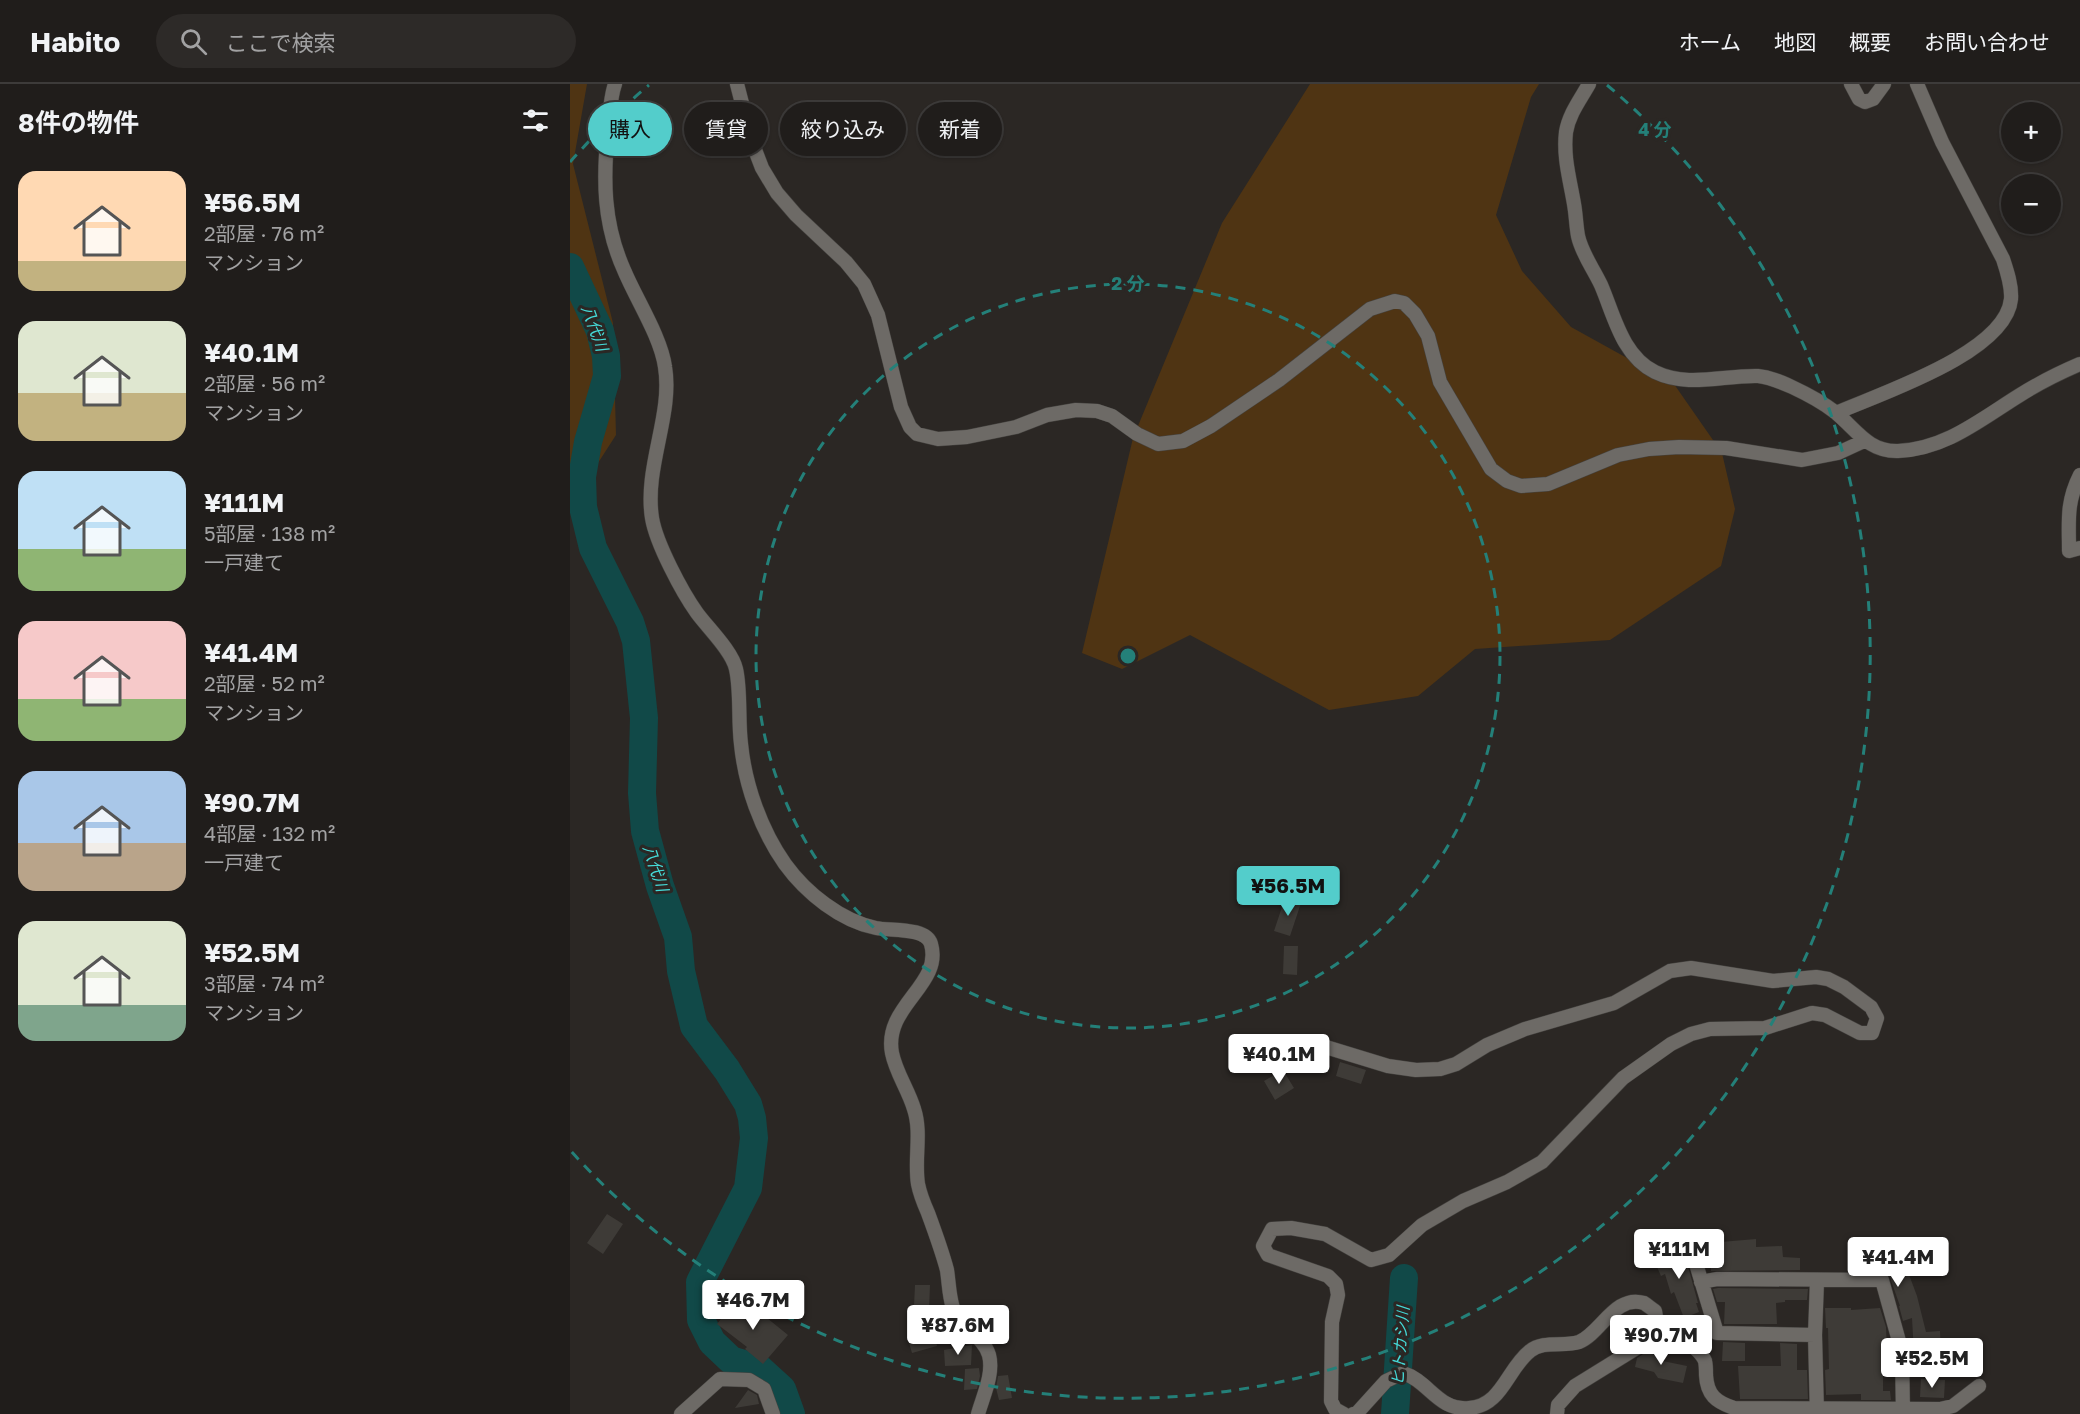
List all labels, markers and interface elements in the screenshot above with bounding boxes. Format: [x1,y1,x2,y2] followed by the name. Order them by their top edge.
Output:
[156,14,576,68] search box
[30,25,120,58] text: Habito
[177,25,210,58] icon: search
[225,29,335,56] text: ここで検索
[1679,29,1741,55] text: ホーム
[1774,29,1816,55] text: 地図
[1849,29,1891,55] text: 概要
[1924,29,2050,55] text: お問い合わせ
[588,102,672,156] chip: 購入
[684,102,768,156] chip: 賃貸
[780,102,906,156] chip: 絞り込み
[918,102,1002,156] chip: 新着
[2001,102,2061,234] map controls
[2001,102,2061,162] button: +
[519,104,552,137] icon: filters
[18,107,139,138] text: 8件の物件
[1638,118,1672,140] text: 4 分
[2001,174,2061,234] button: −
[204,187,301,218] text: ¥56.5M
[66,195,138,267] icon: home
[204,221,324,245] text: 2部屋 · 76 m²
[204,250,304,274] text: マンション
[1111,272,1145,294] text: 2 分
[577,302,613,356] water label: 八代川
[204,337,299,368] text: ¥40.1M
[66,345,138,417] icon: home
[204,371,325,395] text: 2部屋 · 56 m²
[204,400,304,424] text: マンション
[204,487,284,518] text: ¥111M
[66,495,138,567] icon: home
[204,521,335,545] text: 5部屋 · 138 m²
[204,550,284,574] text: 一戸建て
[204,637,299,668] text: ¥41.4M
[66,645,138,717] icon: home
[1118,646,1138,666] centre of rings
[204,671,325,695] text: 2部屋 · 52 m²
[204,700,304,724] text: マンション
[204,787,300,818] text: ¥90.7M
[66,795,138,867] icon: home
[204,821,335,845] text: 4部屋 · 132 m²
[639,842,674,896] water label: 八代川
[204,850,284,874] text: 一戸建て
[1239,866,1337,917] pin: ¥56.5M
[1251,873,1325,897] text: ¥56.5M
[204,937,300,968] text: ¥52.5M
[66,945,138,1017] icon: home
[204,971,324,995] text: 3部屋 · 74 m²
[204,1000,304,1024] text: マンション
[1230,1034,1328,1085] pin: ¥40.1M
[1242,1041,1316,1065] text: ¥40.1M
[1637,1229,1721,1280] pin: ¥111M
[1648,1236,1710,1260] text: ¥111M
[1849,1237,1947,1288] pin: ¥41.4M
[1862,1244,1934,1268] text: ¥41.4M
[704,1280,802,1331] pin: ¥46.7M
[716,1287,790,1311] text: ¥46.7M
[1387,1303,1413,1387] water label: ヒトカシ川
[909,1305,1007,1356] pin: ¥87.6M
[921,1312,995,1336] text: ¥87.6M
[1612,1315,1710,1366] pin: ¥90.7M
[1624,1322,1698,1346] text: ¥90.7M
[1883,1338,1981,1389] pin: ¥52.5M
[1895,1345,1969,1369] text: ¥52.5M

